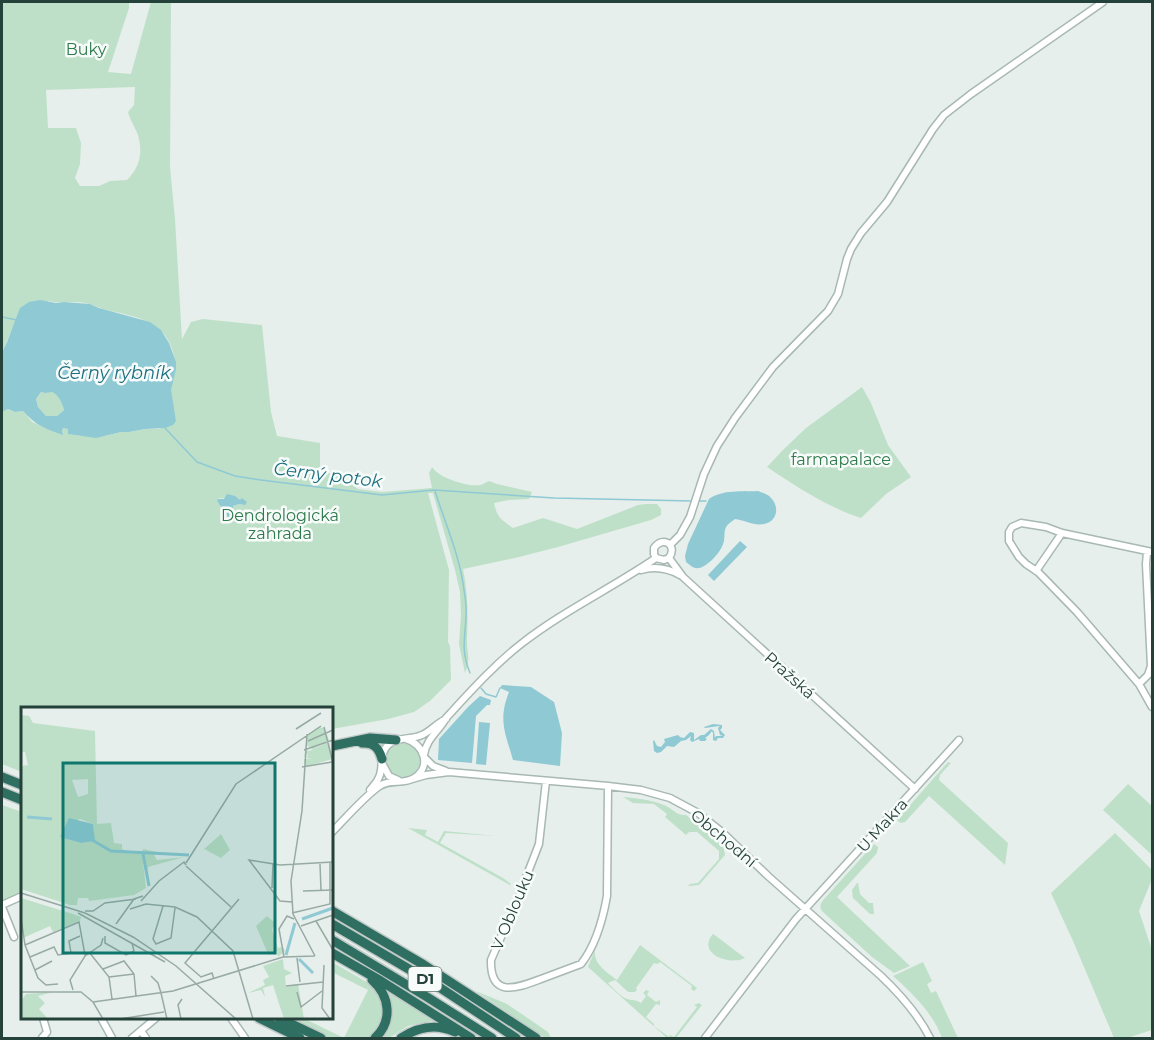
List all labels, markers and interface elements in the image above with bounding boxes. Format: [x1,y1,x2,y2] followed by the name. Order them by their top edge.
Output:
[66,40,107,59] park label: Buky
[57,362,172,384] water label: Černý rybník
[791,450,891,469] park label: farmapalace
[272,457,385,493] water label: Černý potok
[221,506,339,543] park label: Dendrologická zahrada
[761,648,819,703] street label: Pražská
[21,707,333,1019] inset map
[853,794,912,856] street label: U Makra
[687,805,761,872] street label: Obchodní
[487,867,538,953] street label: V Oblouku
[408,967,442,991] road number: D1

